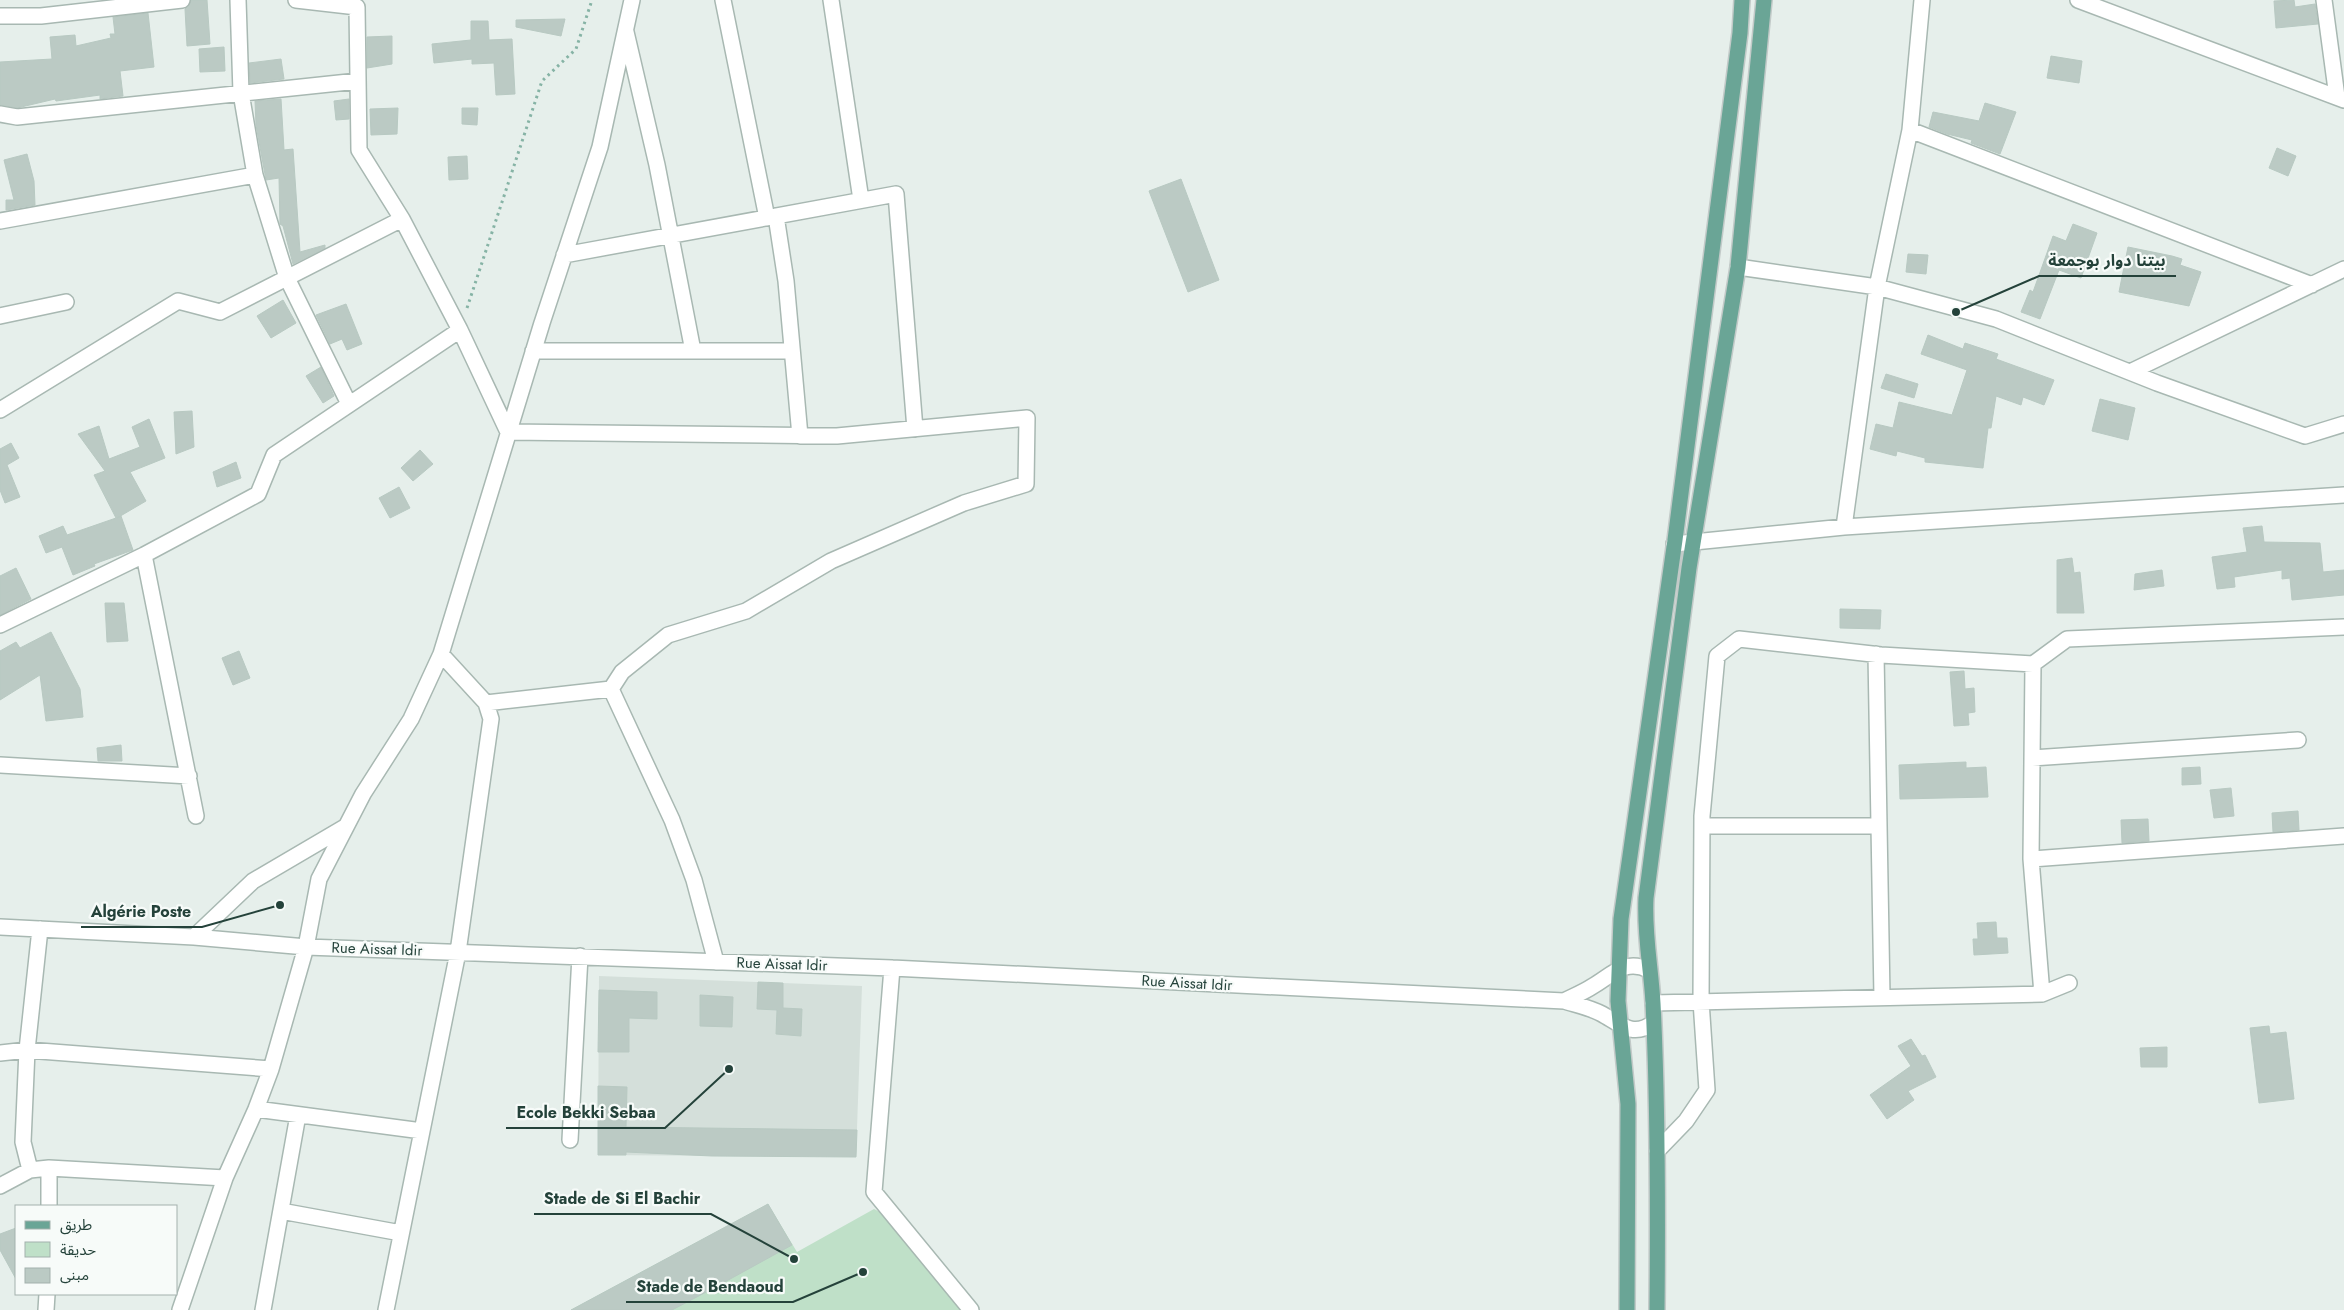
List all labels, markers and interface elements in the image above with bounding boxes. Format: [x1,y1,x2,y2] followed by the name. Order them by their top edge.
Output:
[2039,245,2176,276] callout: بيتنا دوار بوجمعة
[2048,249,2166,272] text: بيتنا دوار بوجمعة
[81,896,202,927] callout: Algérie Poste
[90,900,191,923] text: Algérie Poste
[331,936,424,962] street label: Rue Aissat Idir
[736,951,829,977] street label: Rue Aissat Idir
[1141,970,1234,996] street label: Rue Aissat Idir
[506,1097,665,1128] callout: Ecole Bekki Sebaa
[516,1101,656,1124] text: Ecole Bekki Sebaa
[534,1183,711,1214] callout: Stade de Si El Bachir
[544,1187,701,1210] text: Stade de Si El Bachir
[15,1205,178,1295] legend
[60,1214,92,1236] text: طريق
[60,1239,96,1261] text: حديقة
[60,1264,89,1286] text: مبنى
[626,1271,793,1302] callout: Stade de Bendaoud
[636,1275,784,1298] text: Stade de Bendaoud

